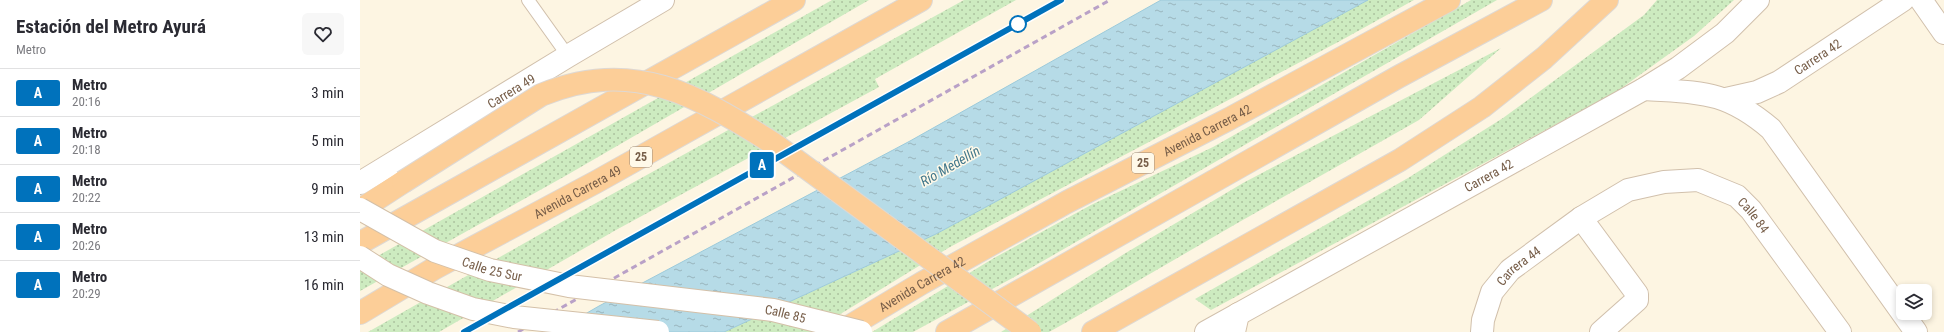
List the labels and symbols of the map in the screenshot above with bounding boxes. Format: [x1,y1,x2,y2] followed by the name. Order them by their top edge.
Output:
[1009,15,1027,33] unlabelled marker
[1791,36,1844,78] street label: Carrera 42
[485,71,538,111] street label: Carrera 49
[1161,101,1254,159] street label: Avenida Carrera 42
[917,143,983,189] water label: Río Medellín
[630,147,652,167] road number: 25
[749,152,775,178] line badge: A
[1132,153,1154,173] road number: 25
[1462,156,1516,195] street label: Carrera 42
[531,162,624,222] street label: Avenida Carrera 49
[1735,194,1772,236] street label: Calle 84
[1493,243,1544,289] street label: Carrera 44
[876,253,968,315] street label: Avenida Carrera 42
[460,254,523,284] street label: Calle 25 Sur
[764,302,807,326] street label: Calle 85

